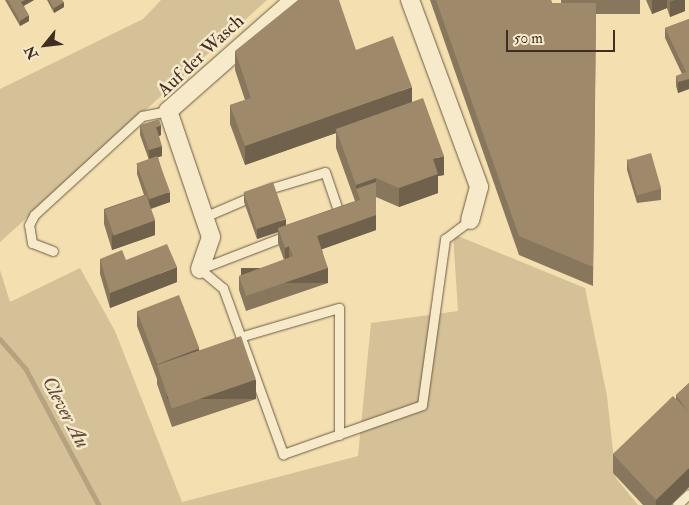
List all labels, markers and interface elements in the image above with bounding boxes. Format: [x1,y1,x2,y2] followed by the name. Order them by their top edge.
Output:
[153,10,249,102] street label: Auf der Wasch
[20,20,70,70] north arrow
[509,20,618,52] scale bar
[514,29,543,48] text: 50 m
[21,43,42,62] text: N
[37,372,95,452] water label: Clever Au

